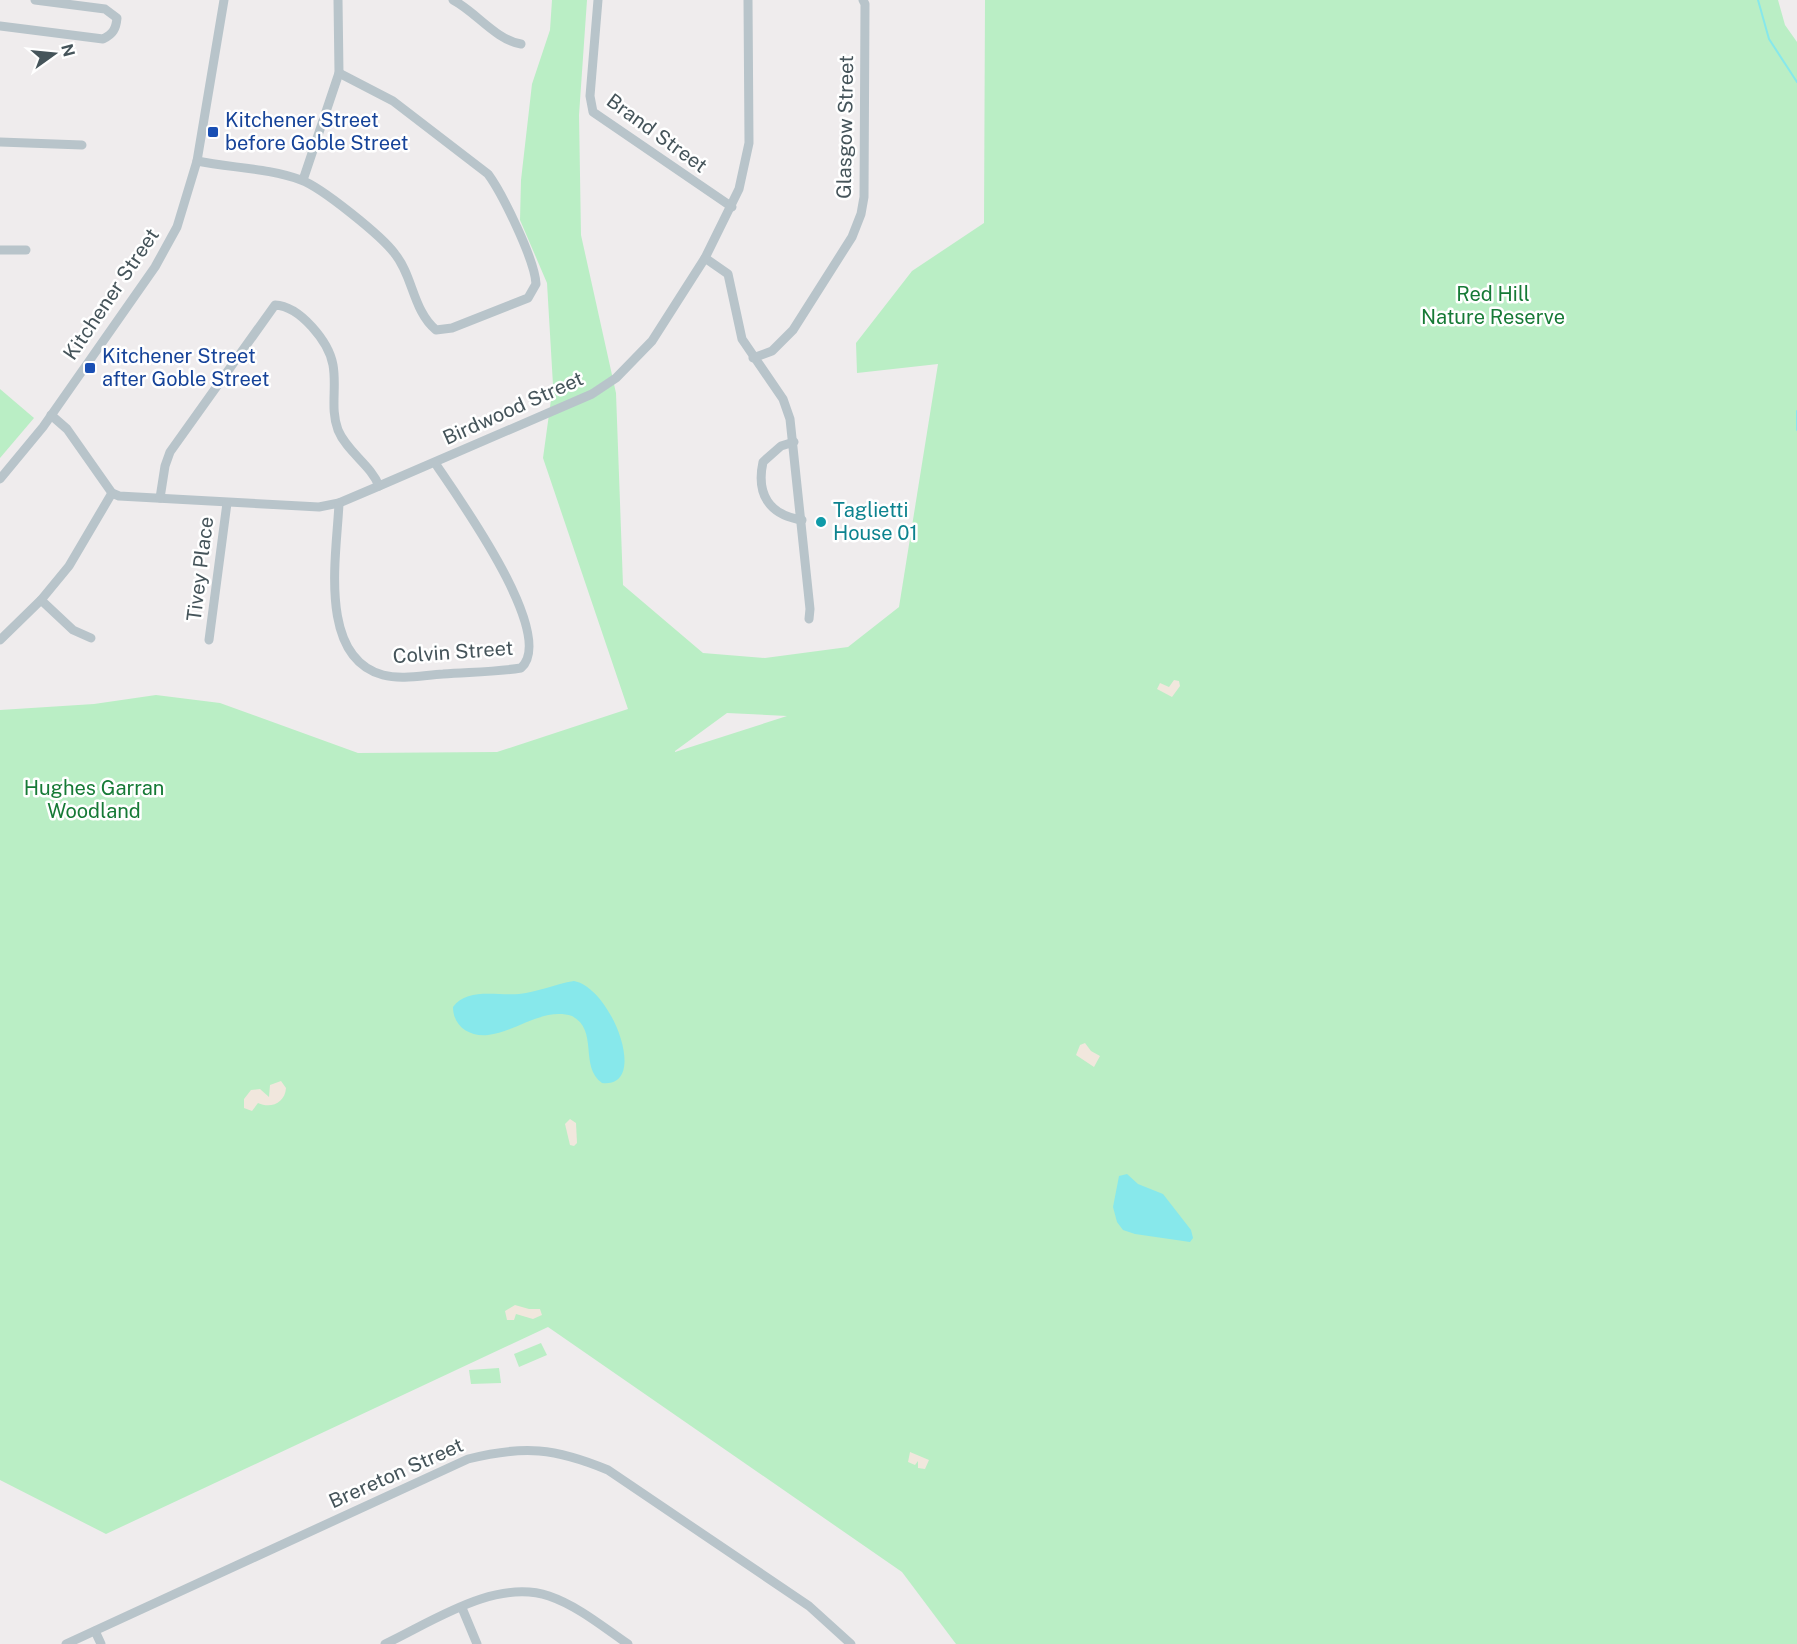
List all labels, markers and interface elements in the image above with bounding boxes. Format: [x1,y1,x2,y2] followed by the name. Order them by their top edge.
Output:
[24,24,84,84] north arrow
[57,42,79,59] text: N
[832,55,858,199] street label: Glasgow Street
[602,88,712,178] street label: Brand Street
[225,108,409,155] place label: Kitchener Street before Goble Street
[206,125,220,139] marker: Kitchener Street before Goble Street
[58,224,164,364] street label: Kitchener Street
[1421,282,1565,329] park label: Red Hill Nature Reserve
[102,344,270,391] place label: Kitchener Street after Goble Street
[83,361,97,375] marker: Kitchener Street after Goble Street
[439,366,587,450] street label: Birdwood Street
[833,498,918,545] place label: Taglietti House 01
[182,515,218,623] street label: Tivey Place
[814,515,828,529] marker: Taglietti House 01
[392,636,514,668] street label: Colvin Street
[24,776,164,823] park label: Hughes Garran Woodland
[325,1433,467,1513] street label: Brereton Street

